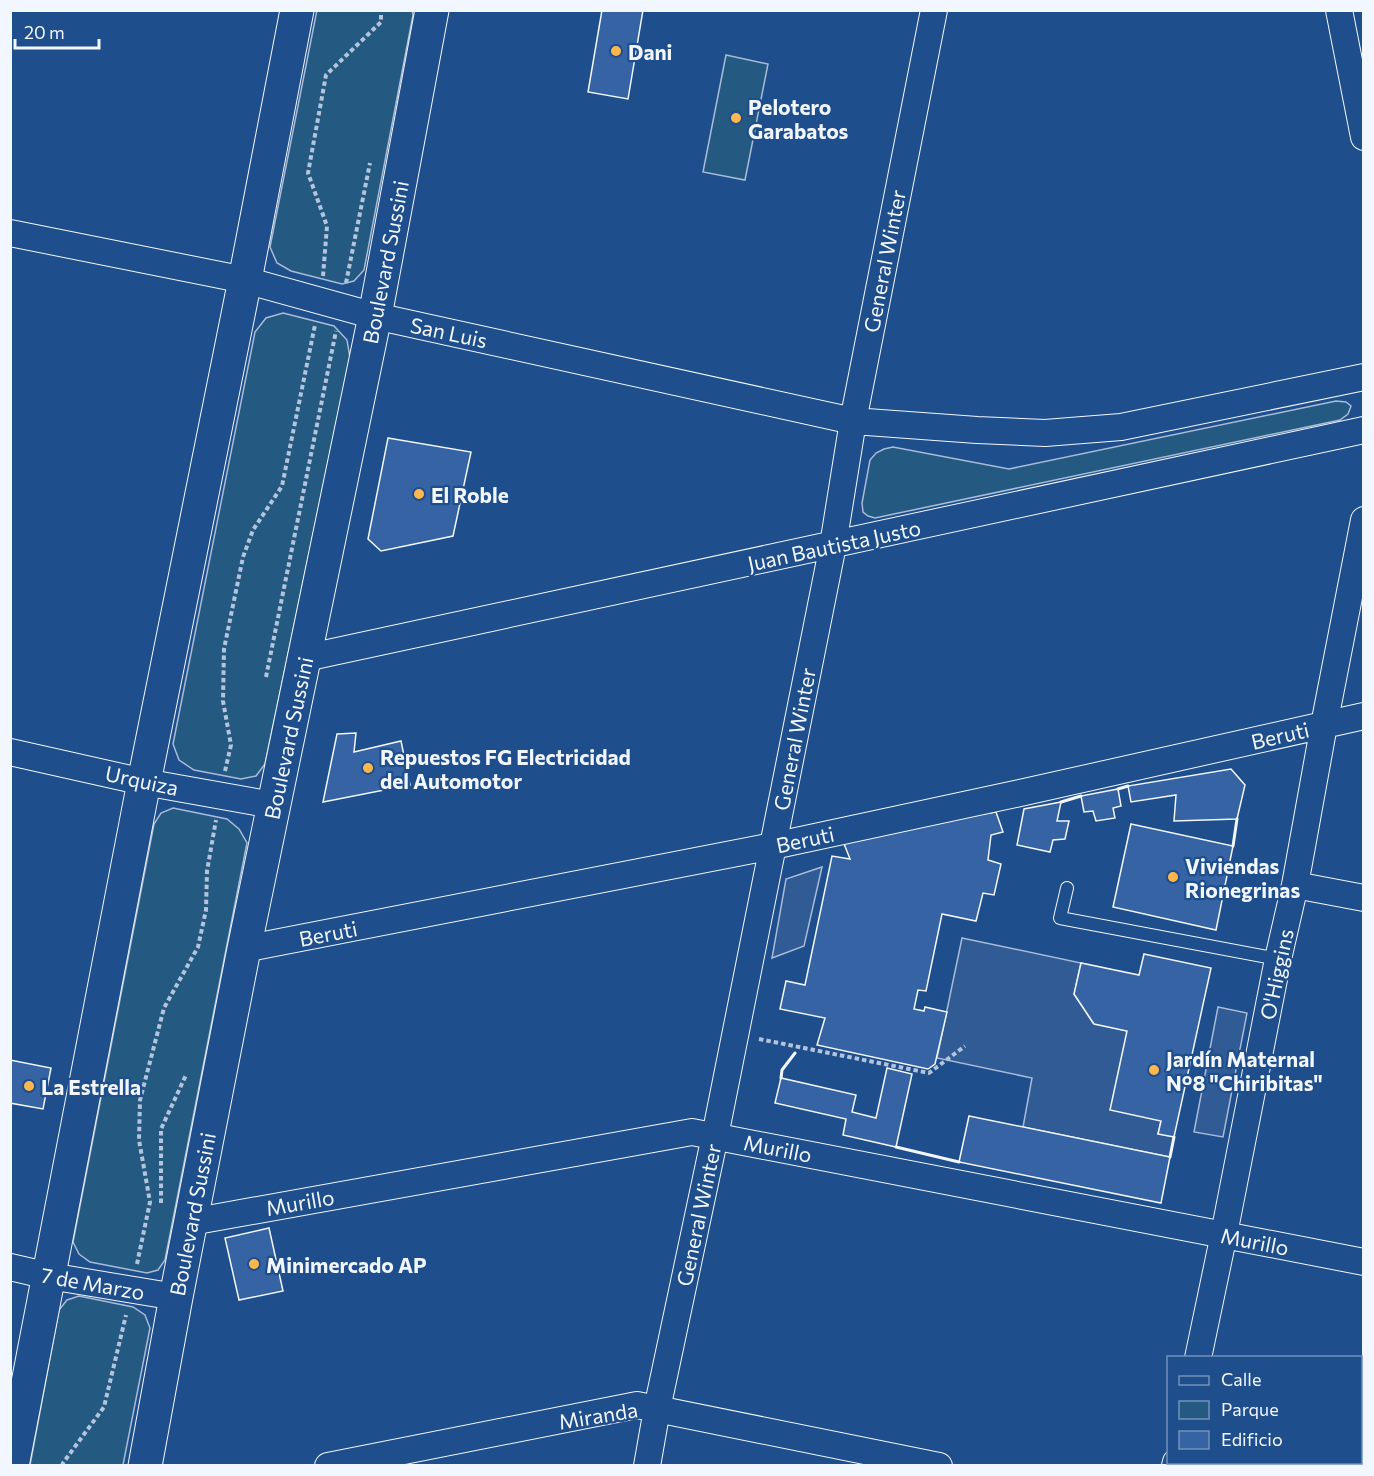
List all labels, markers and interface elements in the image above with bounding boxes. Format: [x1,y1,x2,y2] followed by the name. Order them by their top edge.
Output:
[15,12,99,50] scale bar
[24,21,65,43] text: 20 m
[628,39,672,64] place label: Dani
[609,44,623,58] marker: Dani
[748,94,849,143] place label: Pelotero Garabatos
[729,111,743,125] marker: Pelotero Garabatos
[357,178,413,346] street label: Boulevard Sussini
[858,188,910,334] street label: General Winter
[408,312,490,352] street label: San Luis
[431,482,509,507] place label: El Roble
[412,487,426,501] marker: El Roble
[745,514,923,576] street label: Juan Bautista Justo
[259,654,317,822] street label: Boulevard Sussini
[768,666,820,812] street label: General Winter
[1249,716,1311,754] street label: Beruti
[380,744,631,793] place label: Repuestos FG Electricidad del Automotor
[103,760,181,800] street label: Urquiza
[361,761,375,775] marker: Repuestos FG Electricidad del Automotor
[774,821,836,857] street label: Beruti
[1185,853,1300,902] place label: Viviendas Rionegrinas
[1166,870,1180,884] marker: Viviendas Rionegrinas
[297,915,359,951] street label: Beruti
[1254,926,1298,1022] street label: O'Higgins
[1166,1046,1323,1095] place label: Jardín Maternal N°8 "Chiribitas"
[1147,1063,1161,1077] marker: Jardín Maternal N°8 "Chiribitas"
[41,1074,141,1099] place label: La Estrella
[22,1079,36,1093] marker: La Estrella
[742,1129,814,1167] street label: Murillo
[164,1130,220,1298] street label: Boulevard Sussini
[671,1142,725,1288] street label: General Winter
[264,1184,336,1220] street label: Murillo
[1219,1222,1291,1260] street label: Murillo
[266,1252,427,1277] place label: Minimercado AP
[247,1257,261,1271] marker: Minimercado AP
[39,1262,147,1304] street label: 7 de Marzo
[1167,1356,1362,1464] legend
[1221,1368,1261,1390] text: Calle
[557,1396,639,1434] street label: Miranda
[1221,1398,1279,1420] text: Parque
[1221,1428,1283,1450] text: Edificio

